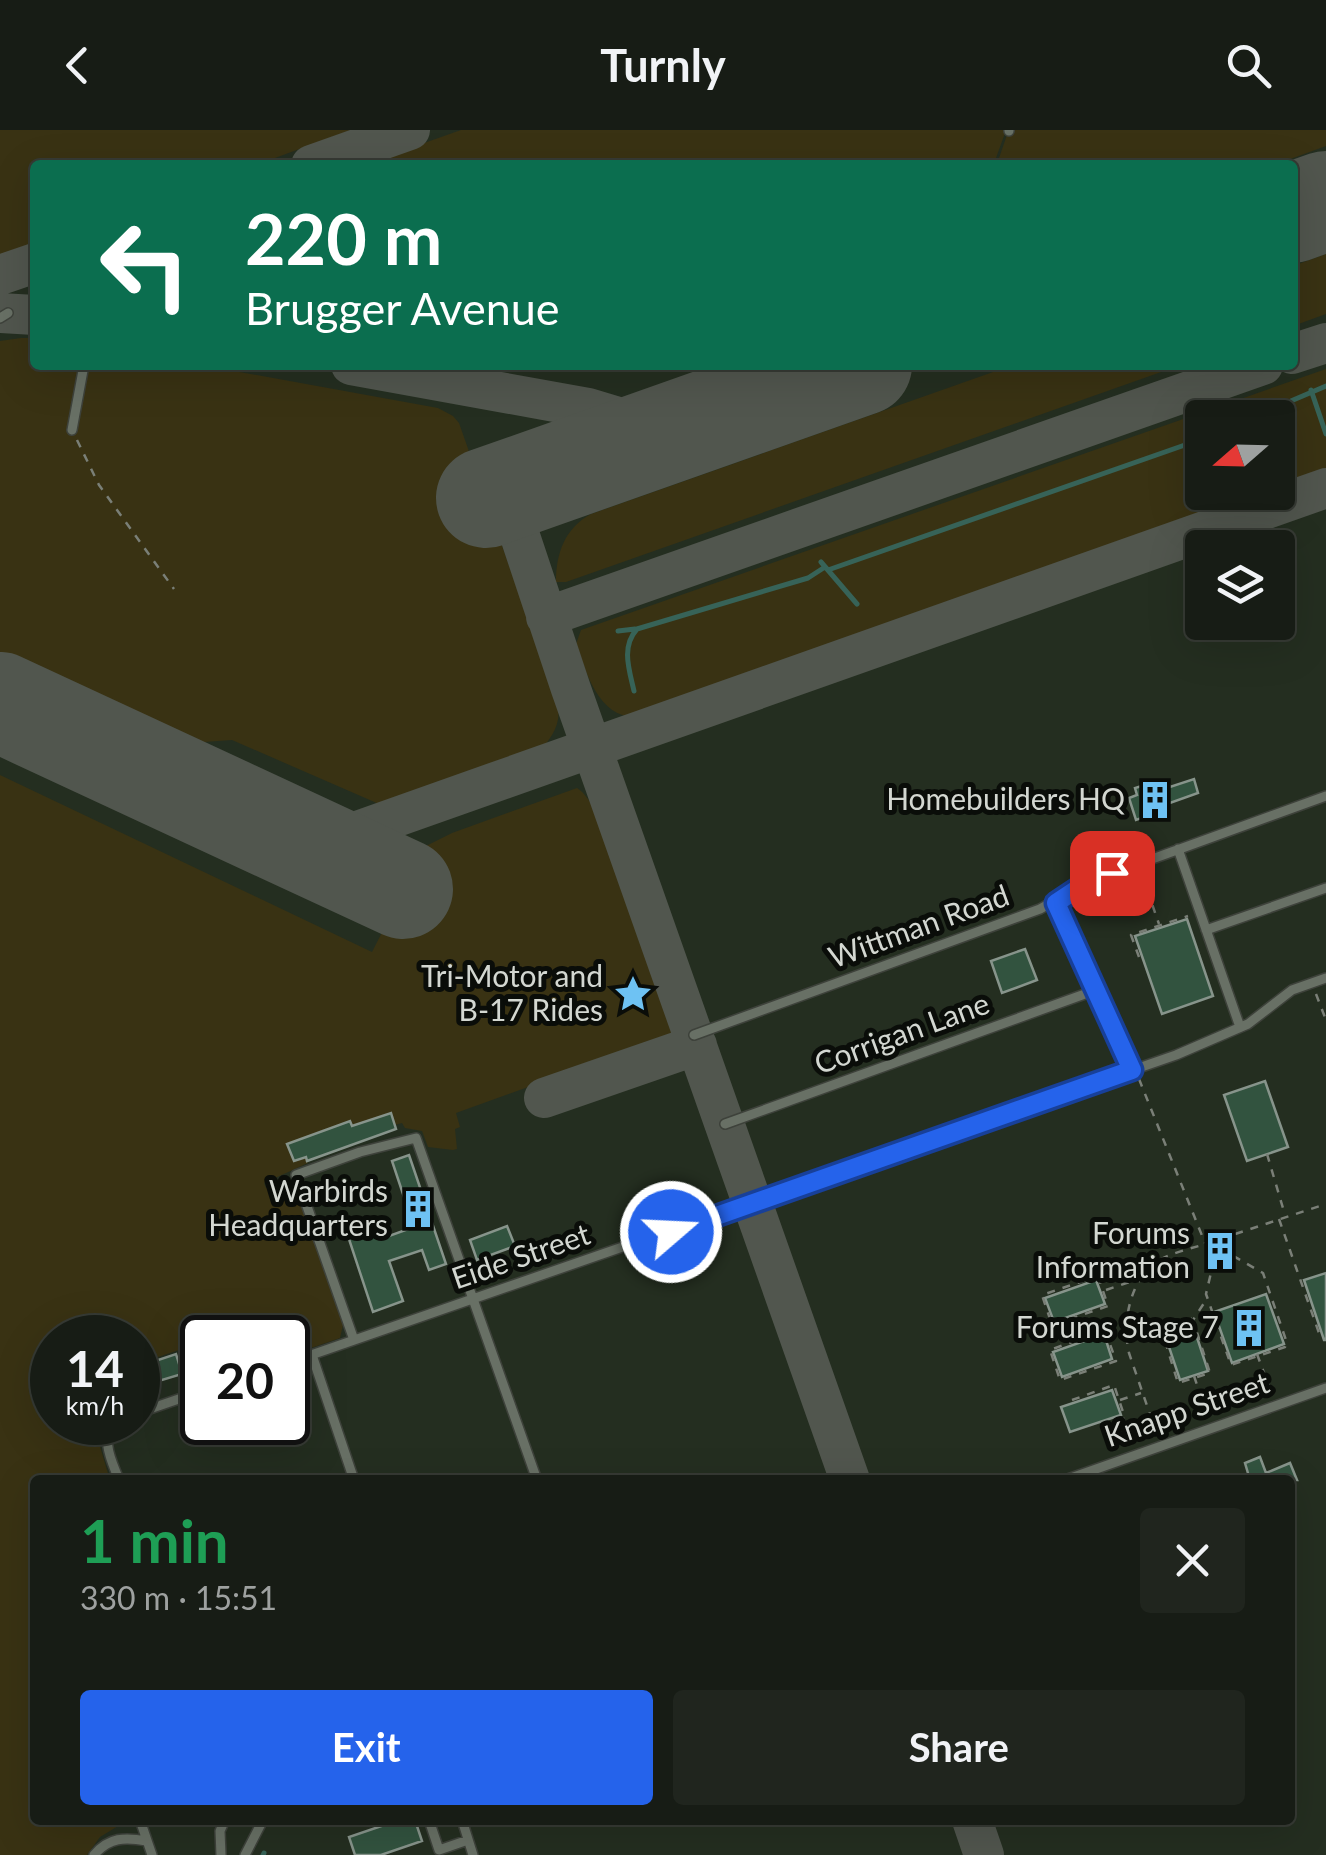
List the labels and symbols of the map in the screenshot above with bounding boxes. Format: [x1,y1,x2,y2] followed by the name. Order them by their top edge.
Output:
[1185,400,1295,510] north arrow
[1134,779,1176,821] building icon: Homebuilders HQ
[886,780,1125,816] place label: Homebuilders HQ
[1070,831,1155,916] pin
[823,876,1013,974] street label: Wittman Road
[421,957,603,1027] place label: Tri-Motor and B-17 Rides
[612,973,654,1015] place icon: Tri-Motor and B-17 Rides
[809,984,994,1080] street label: Corrigan Lane
[208,1172,388,1242] place label: Warbirds Headquarters
[619,1180,723,1284] position arrow
[397,1188,439,1230] building icon: Warbirds Headquarters
[1036,1214,1190,1284] place label: Forums Information
[447,1215,594,1296] street label: Eide Street
[1199,1230,1241,1272] building icon: Forums Information
[1228,1307,1270,1349] building icon: Forums Stage 7
[1016,1308,1219,1344] place label: Forums Stage 7
[180,1315,310,1445] speed limit sign: 20
[1099,1363,1274,1453] street label: Knapp Street

